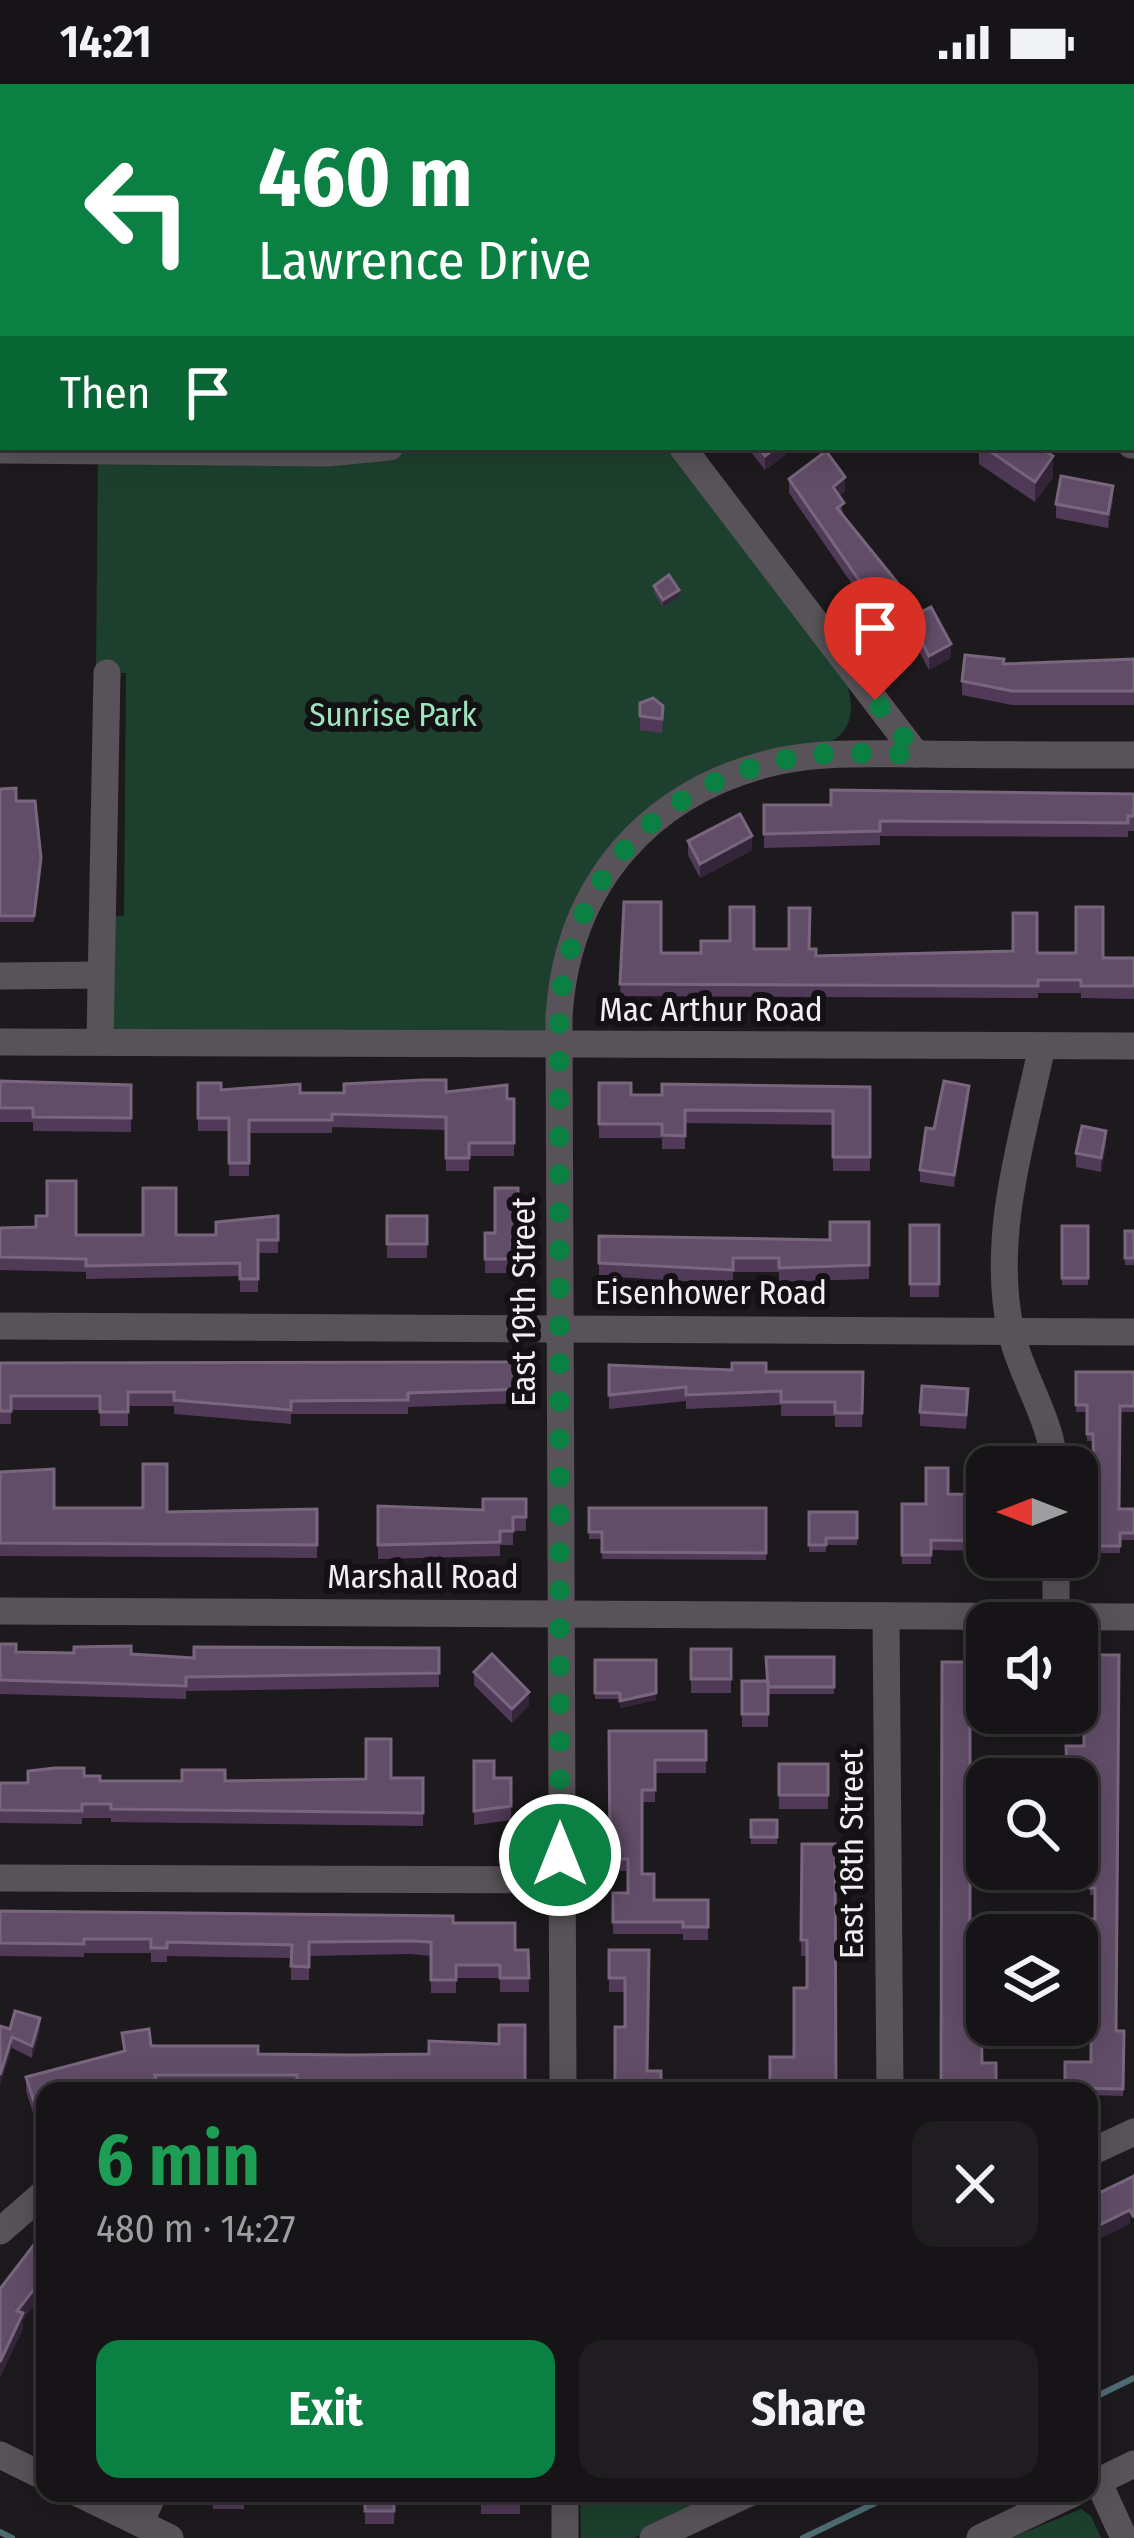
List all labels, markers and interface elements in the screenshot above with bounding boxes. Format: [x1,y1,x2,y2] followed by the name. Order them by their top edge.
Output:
[60,15,152,69] text: 14:21
[258,127,473,228] text: 460 m
[60,132,216,288] icon: left
[258,229,591,293] text: Lawrence Drive
[175,360,241,426] icon: arrive
[60,366,151,420] text: Then
[824,577,926,700] pin
[842,595,908,661] icon: arrive
[309,695,477,735] park label: Sunrise Park
[599,990,823,1030] street label: Mac Arthur Road
[504,1197,544,1407] street label: East 19th Street
[595,1273,827,1313] street label: Eisenhower Road
[966,1446,1098,1578] north arrow
[966,1446,1098,2046] map controls
[327,1557,519,1597] street label: Marshall Road
[966,1602,1098,1734] button: sound
[832,1749,872,1959] street label: East 18th Street
[966,1758,1098,1890] button: search
[497,1792,623,1918] position arrow
[966,1914,1098,2046] button: layers
[96,2118,260,2204] text: 6 min
[912,2121,1038,2247] button: close
[96,2206,296,2252] text: 480 m · 14:27
[96,2340,555,2478] button: Exit
[579,2340,1038,2478] button: Share

